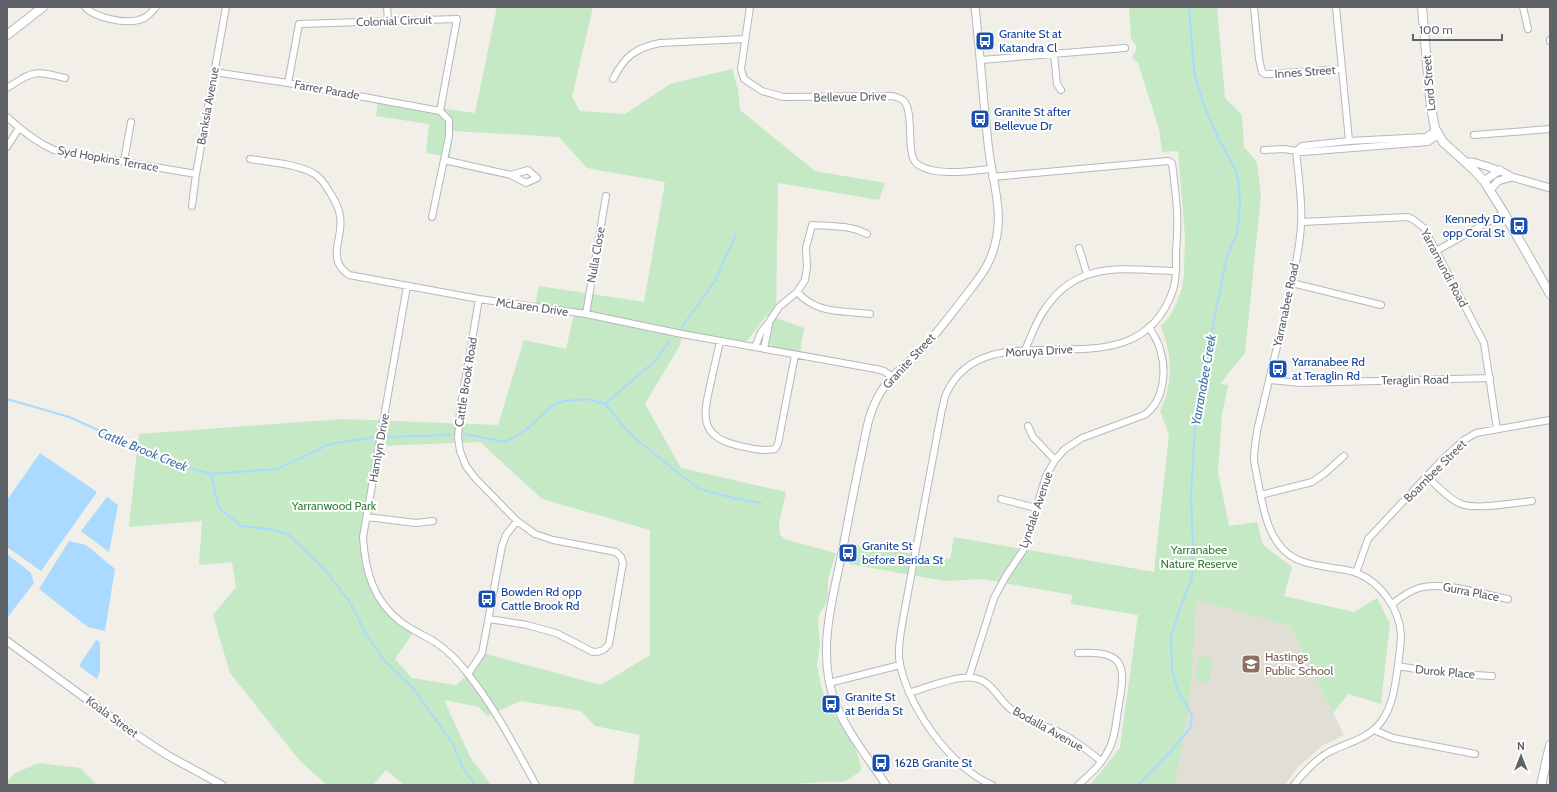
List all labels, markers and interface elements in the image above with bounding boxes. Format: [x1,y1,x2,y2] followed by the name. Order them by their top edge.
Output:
[356,12,432,29] street label: Colonial Circuit
[1413,16,1502,42] scale bar
[1419,22,1453,37] text: 100 m
[999,26,1062,55] place label: Granite St at Katandra Cl
[974,30,996,52] bus stop icon: Granite St at Katandra Cl
[1419,54,1438,112] street label: Lord Street
[1274,62,1336,81] street label: Innes Street
[193,66,222,146] street label: Banksia Avenue
[293,76,361,103] street label: Farrer Parade
[813,88,887,105] street label: Bellevue Drive
[994,104,1071,133] place label: Granite St after Bellevue Dr
[969,108,991,130] bus stop icon: Granite St after Bellevue Dr
[56,142,160,175] street label: Syd Hopkins Terrace
[1443,211,1505,240] place label: Kennedy Dr opp Coral St
[1508,215,1530,237] bus stop icon: Kennedy Dr opp Coral St
[1417,225,1471,309] street label: Yarramundi Road
[583,226,608,284] street label: Nulla Close
[1269,262,1302,349] street label: Yarranabee Road
[495,294,569,319] street label: McLaren Drive
[879,330,938,392] street label: Granite Street
[1187,333,1219,427] water label: Yarranabee Creek
[451,336,480,428] street label: Cattle Brook Road
[1005,341,1073,360] street label: Moruya Drive
[1291,354,1365,383] place label: Yarranabee Rd at Teraglin Rd
[1267,358,1289,380] bus stop icon: Yarranabee Rd at Teraglin Rd
[1381,371,1449,388] street label: Teraglin Road
[365,412,392,484] street label: Hamlyn Drive
[96,424,191,474] water label: Cattle Brook Creek
[1400,436,1469,505] street label: Boambee Street
[1015,470,1056,550] street label: Lyndale Avenue
[291,498,377,513] park label: Yarranwood Park
[862,538,943,567] place label: Granite St before Berida St
[837,542,859,564] bus stop icon: Granite St before Berida St
[1161,542,1237,571] park label: Yarranabee Nature Reserve
[1442,579,1501,604] street label: Gurra Place
[501,584,582,613] place label: Bowden Rd opp Cattle Brook Rd
[476,588,498,610] bus stop icon: Bowden Rd opp Cattle Brook Rd
[1265,649,1333,678] place label: Hastings Public School
[1240,653,1262,675] school or university icon: Hastings Public School
[1414,661,1476,682] street label: Durok Place
[845,689,903,718] place label: Granite St at Berida St
[83,693,141,741] street label: Koala Street
[820,693,842,715] bus stop icon: Granite St at Berida St
[1010,703,1086,754] street label: Bodalla Avenue
[1501,736,1541,776] north arrow
[1517,739,1525,753] text: N
[870,752,892,774] bus stop icon: 162B Granite St
[895,755,972,770] place label: 162B Granite St

